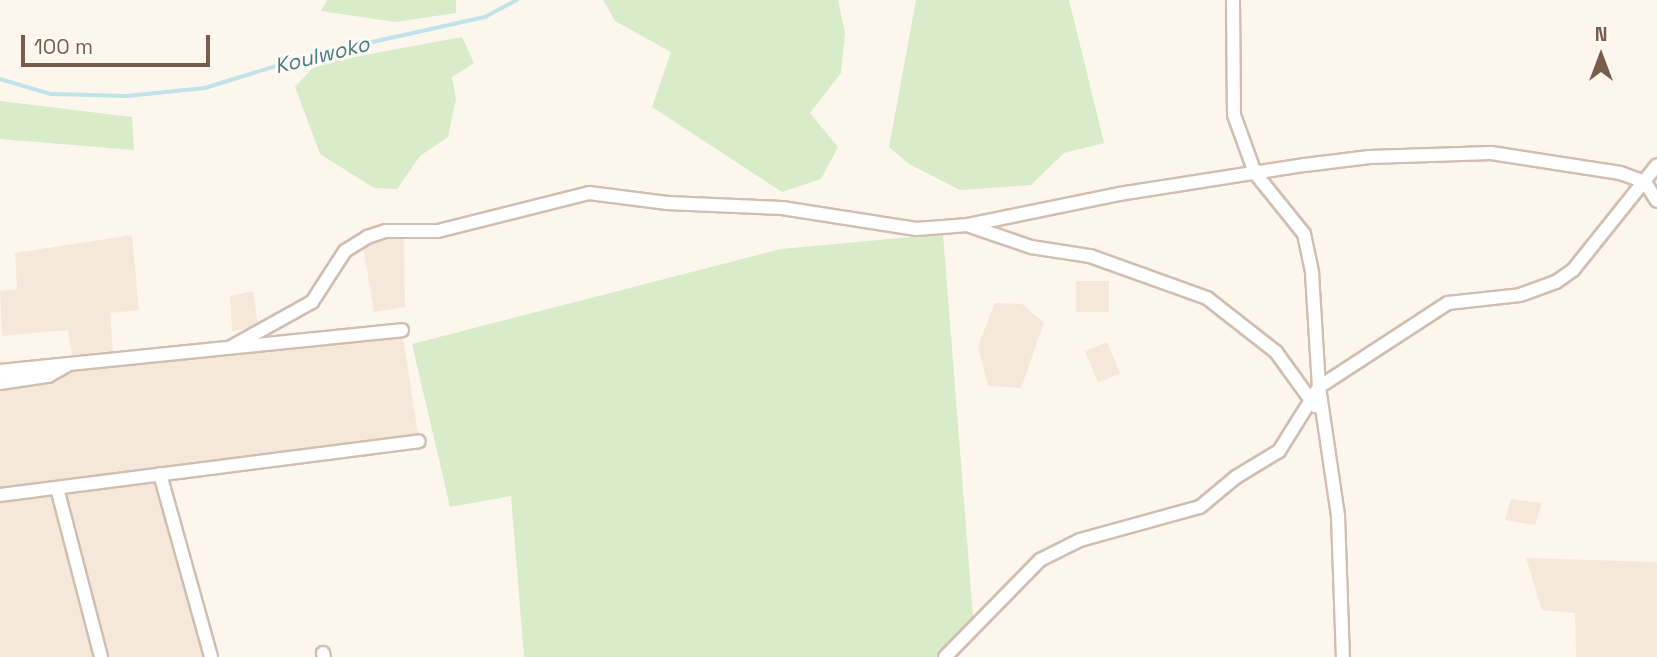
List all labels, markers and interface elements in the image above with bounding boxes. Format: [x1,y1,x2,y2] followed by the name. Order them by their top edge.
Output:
[24,21,214,65] scale bar
[1566,21,1636,91] north arrow
[1595,22,1607,47] text: N
[272,31,372,79] water label: Koulwoko
[34,33,93,60] text: 100 m

